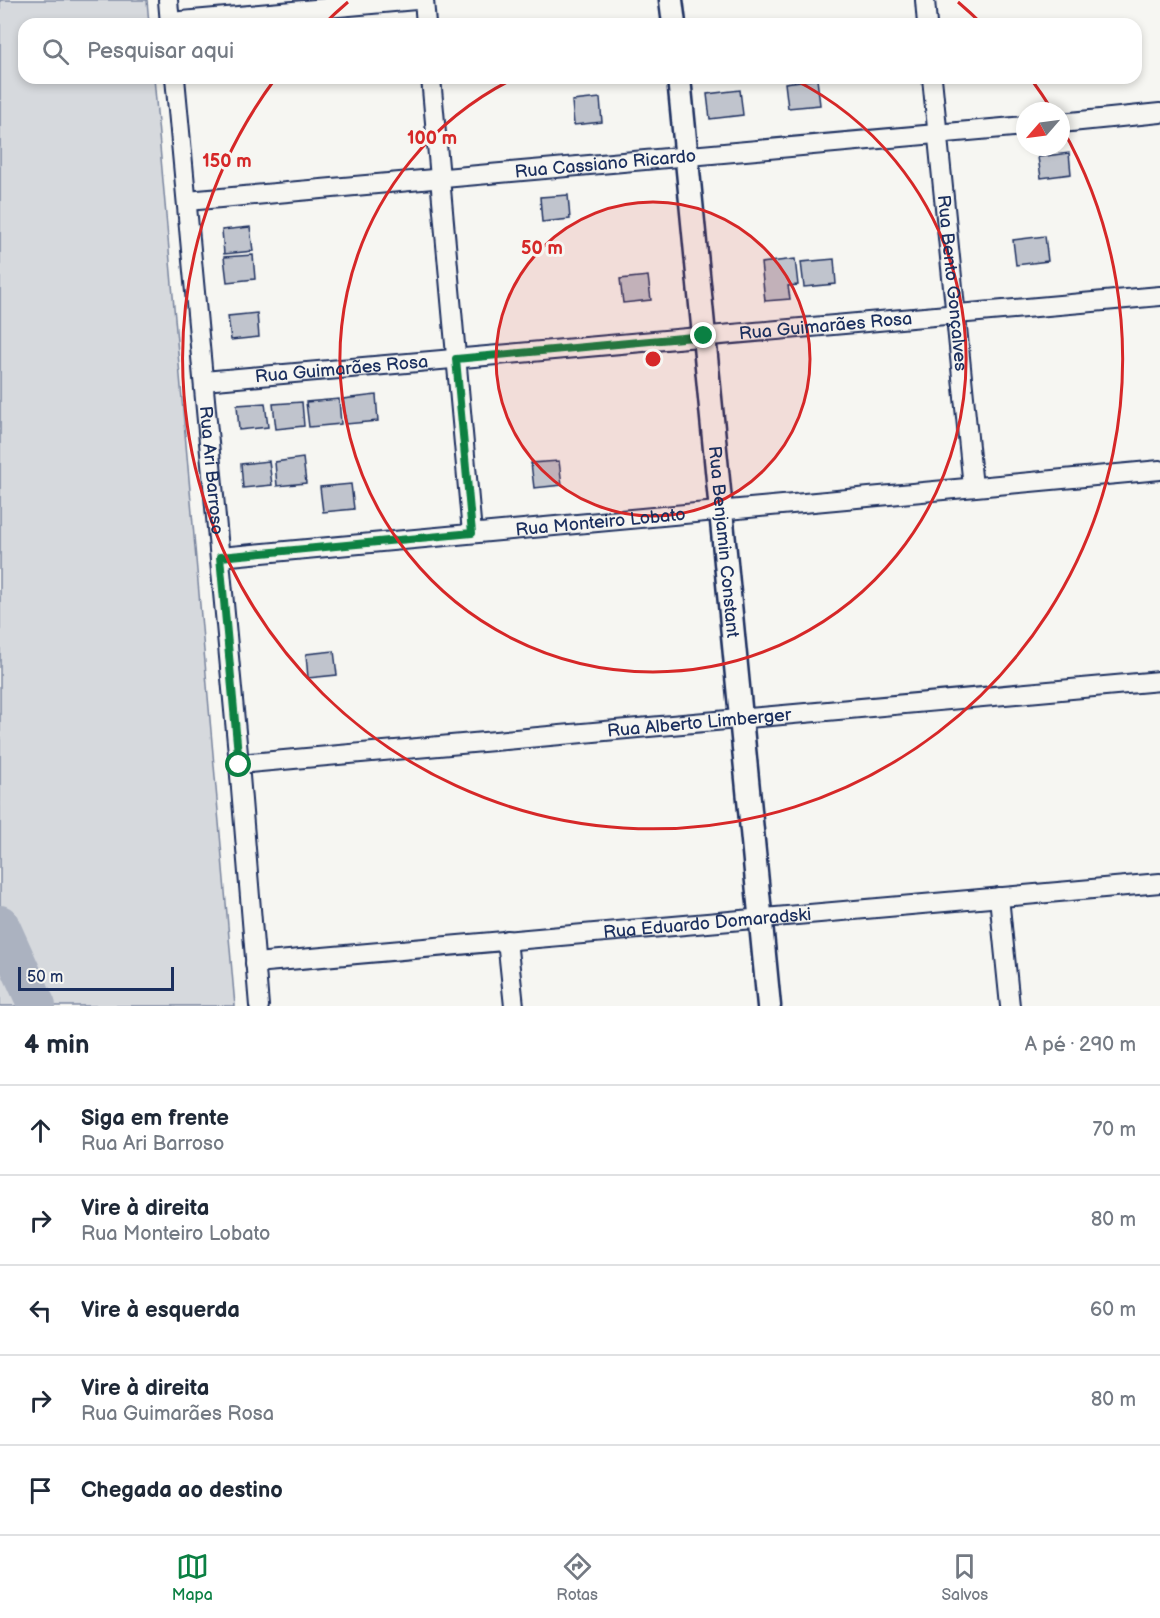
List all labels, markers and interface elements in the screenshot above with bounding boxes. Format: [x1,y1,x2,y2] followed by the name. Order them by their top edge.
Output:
[18,18,1142,84] search box
[39,35,72,68] icon: search
[87,38,234,65] text: Pesquisar aqui
[1016,102,1070,156] north arrow
[407,128,457,149] text: 100 m
[514,145,697,183] street label: Rua Cassiano Ricardo
[202,151,252,172] text: 150 m
[933,194,971,372] street label: Rua Bento Gonçalves
[521,238,563,259] text: 50 m
[738,308,913,344] street label: Rua Guimarães Rosa
[690,322,716,348] route end
[643,349,663,369] centre of rings
[254,351,429,387] street label: Rua Guimarães Rosa
[195,405,228,536] street label: Rua Ari Barroso
[704,445,743,639] street label: Rua Benjamin Constant
[514,504,686,541] street label: Rua Monteiro Lobato
[606,704,793,742] street label: Rua Alberto Limberger
[225,751,251,777] route start
[602,904,812,943] street label: Rua Eduardo Domaradski
[18,964,174,992] scale bar
[27,968,63,987] text: 50 m
[24,1030,89,1061] text: 4 min
[1025,1033,1136,1057] text: A pé · 290 m
[81,1105,229,1132] text: Siga em frente
[24,1114,57,1147] icon: ahead
[1092,1118,1136,1142] text: 70 m
[81,1132,224,1156] text: Rua Ari Barroso
[81,1195,209,1222] text: Vire à direita
[24,1204,57,1237] icon: right
[1091,1208,1136,1232] text: 80 m
[81,1222,270,1246] text: Rua Monteiro Lobato
[24,1294,57,1327] icon: left
[81,1297,240,1324] text: Vire à esquerda
[1090,1298,1136,1322] text: 60 m
[81,1375,209,1402] text: Vire à direita
[24,1384,57,1417] icon: right
[1091,1388,1136,1412] text: 80 m
[81,1402,274,1426] text: Rua Guimarães Rosa
[24,1474,57,1507] icon: arrive
[81,1477,283,1504] text: Chegada ao destino
[172,1550,213,1605] tab: Mapa
[556,1550,598,1605] tab: Rotas
[941,1550,988,1605] tab: Salvos

